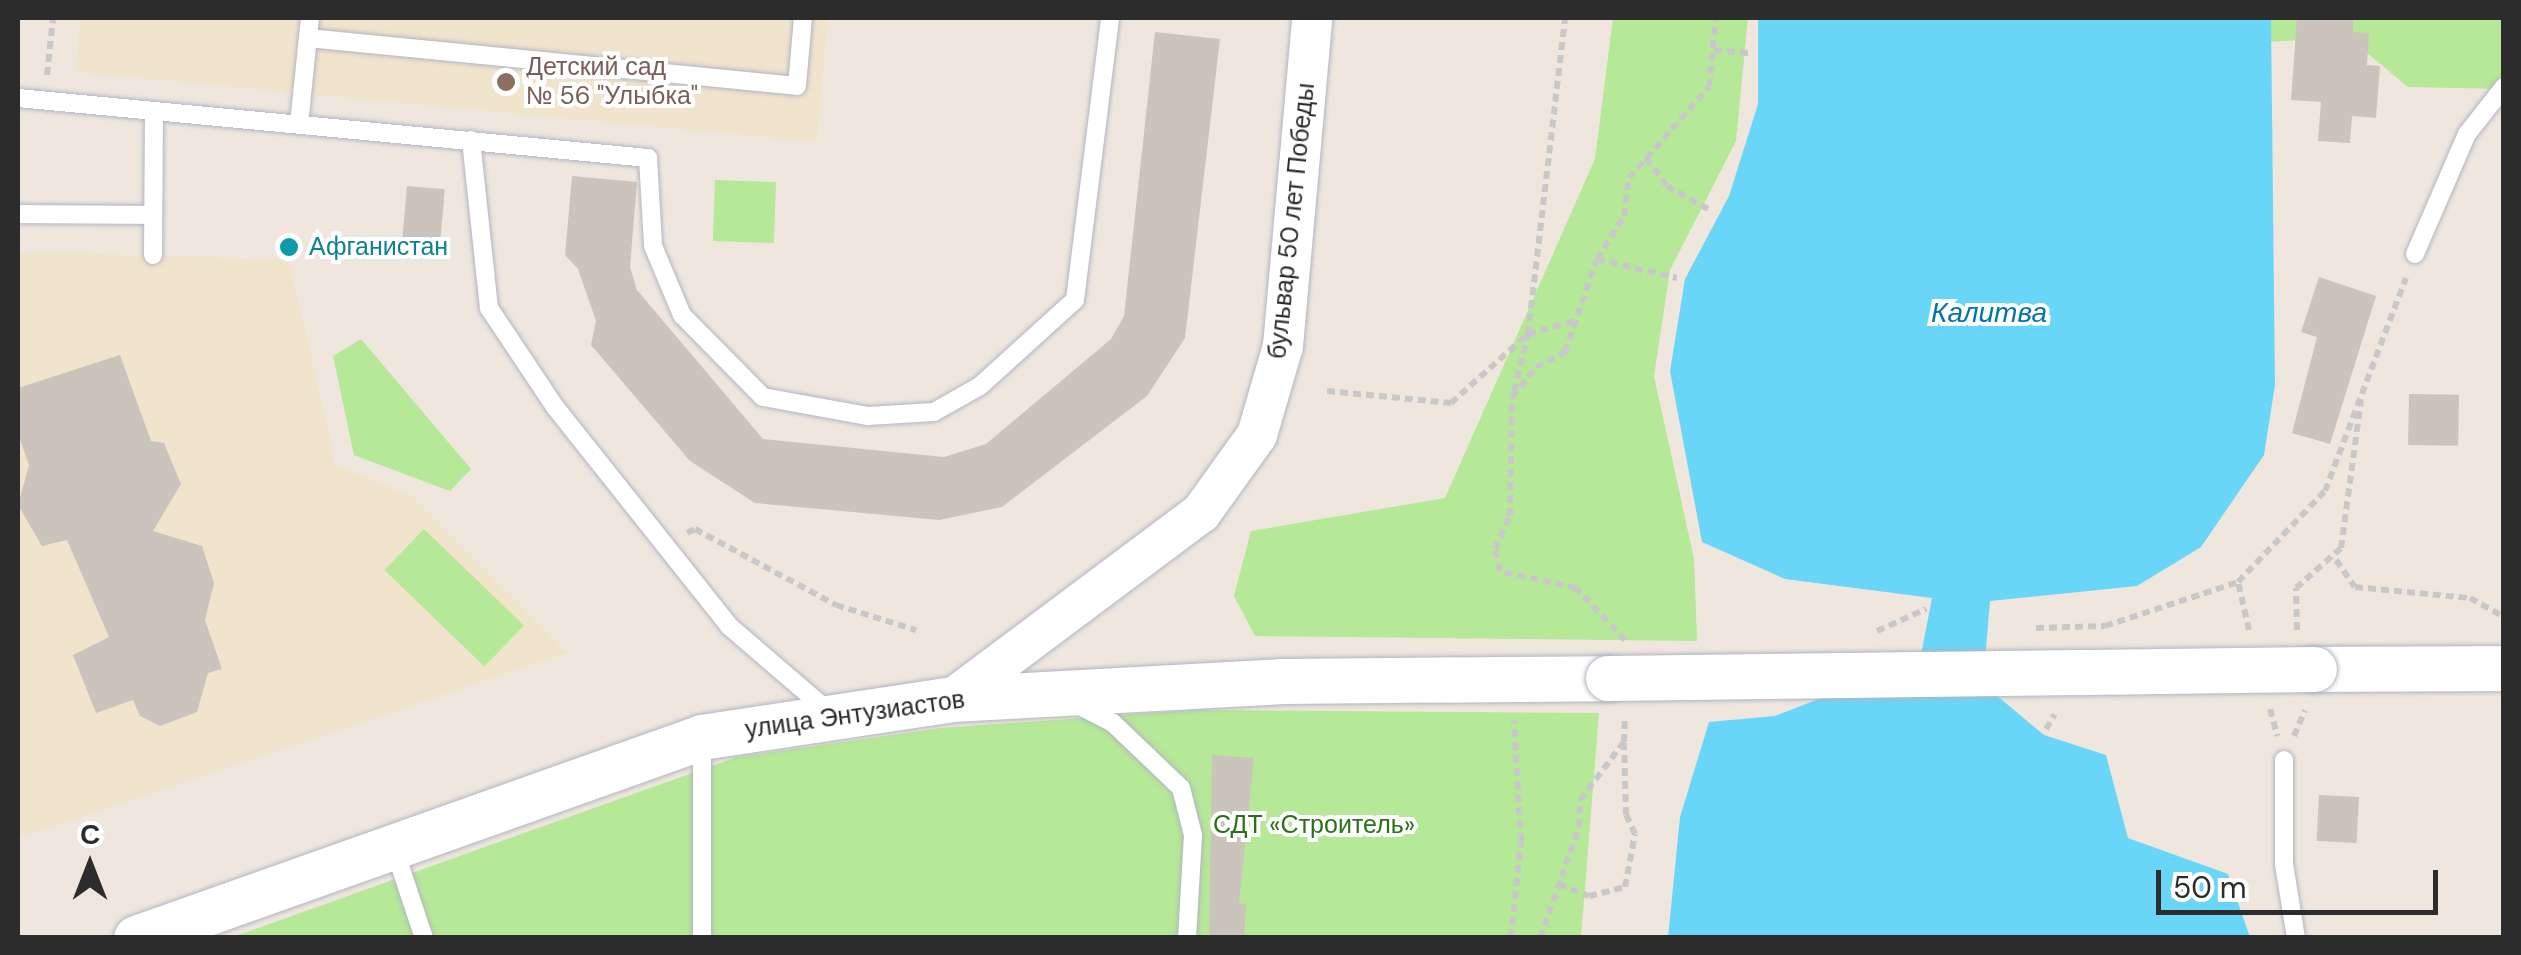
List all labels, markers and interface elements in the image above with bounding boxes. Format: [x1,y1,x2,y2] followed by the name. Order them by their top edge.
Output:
[526,53,698,112] place label: Детский сад № 56 "Улыбка"
[495,71,517,93] marker: Детский сад № 56 "Улыбка"
[1263,82,1321,360] street label: бульвар 50 лет Победы
[309,232,448,262] place label: Афганистан
[278,236,300,258] marker: Афганистан
[1931,296,2047,330] water label: Калитва
[743,685,967,745] street label: улица Энтузиастов
[1213,810,1415,840] park label: СДТ «Строитель»
[40,815,140,915] north arrow
[80,816,100,853] text: С
[2161,850,2444,912] scale bar
[2173,868,2247,907] text: 50 m

